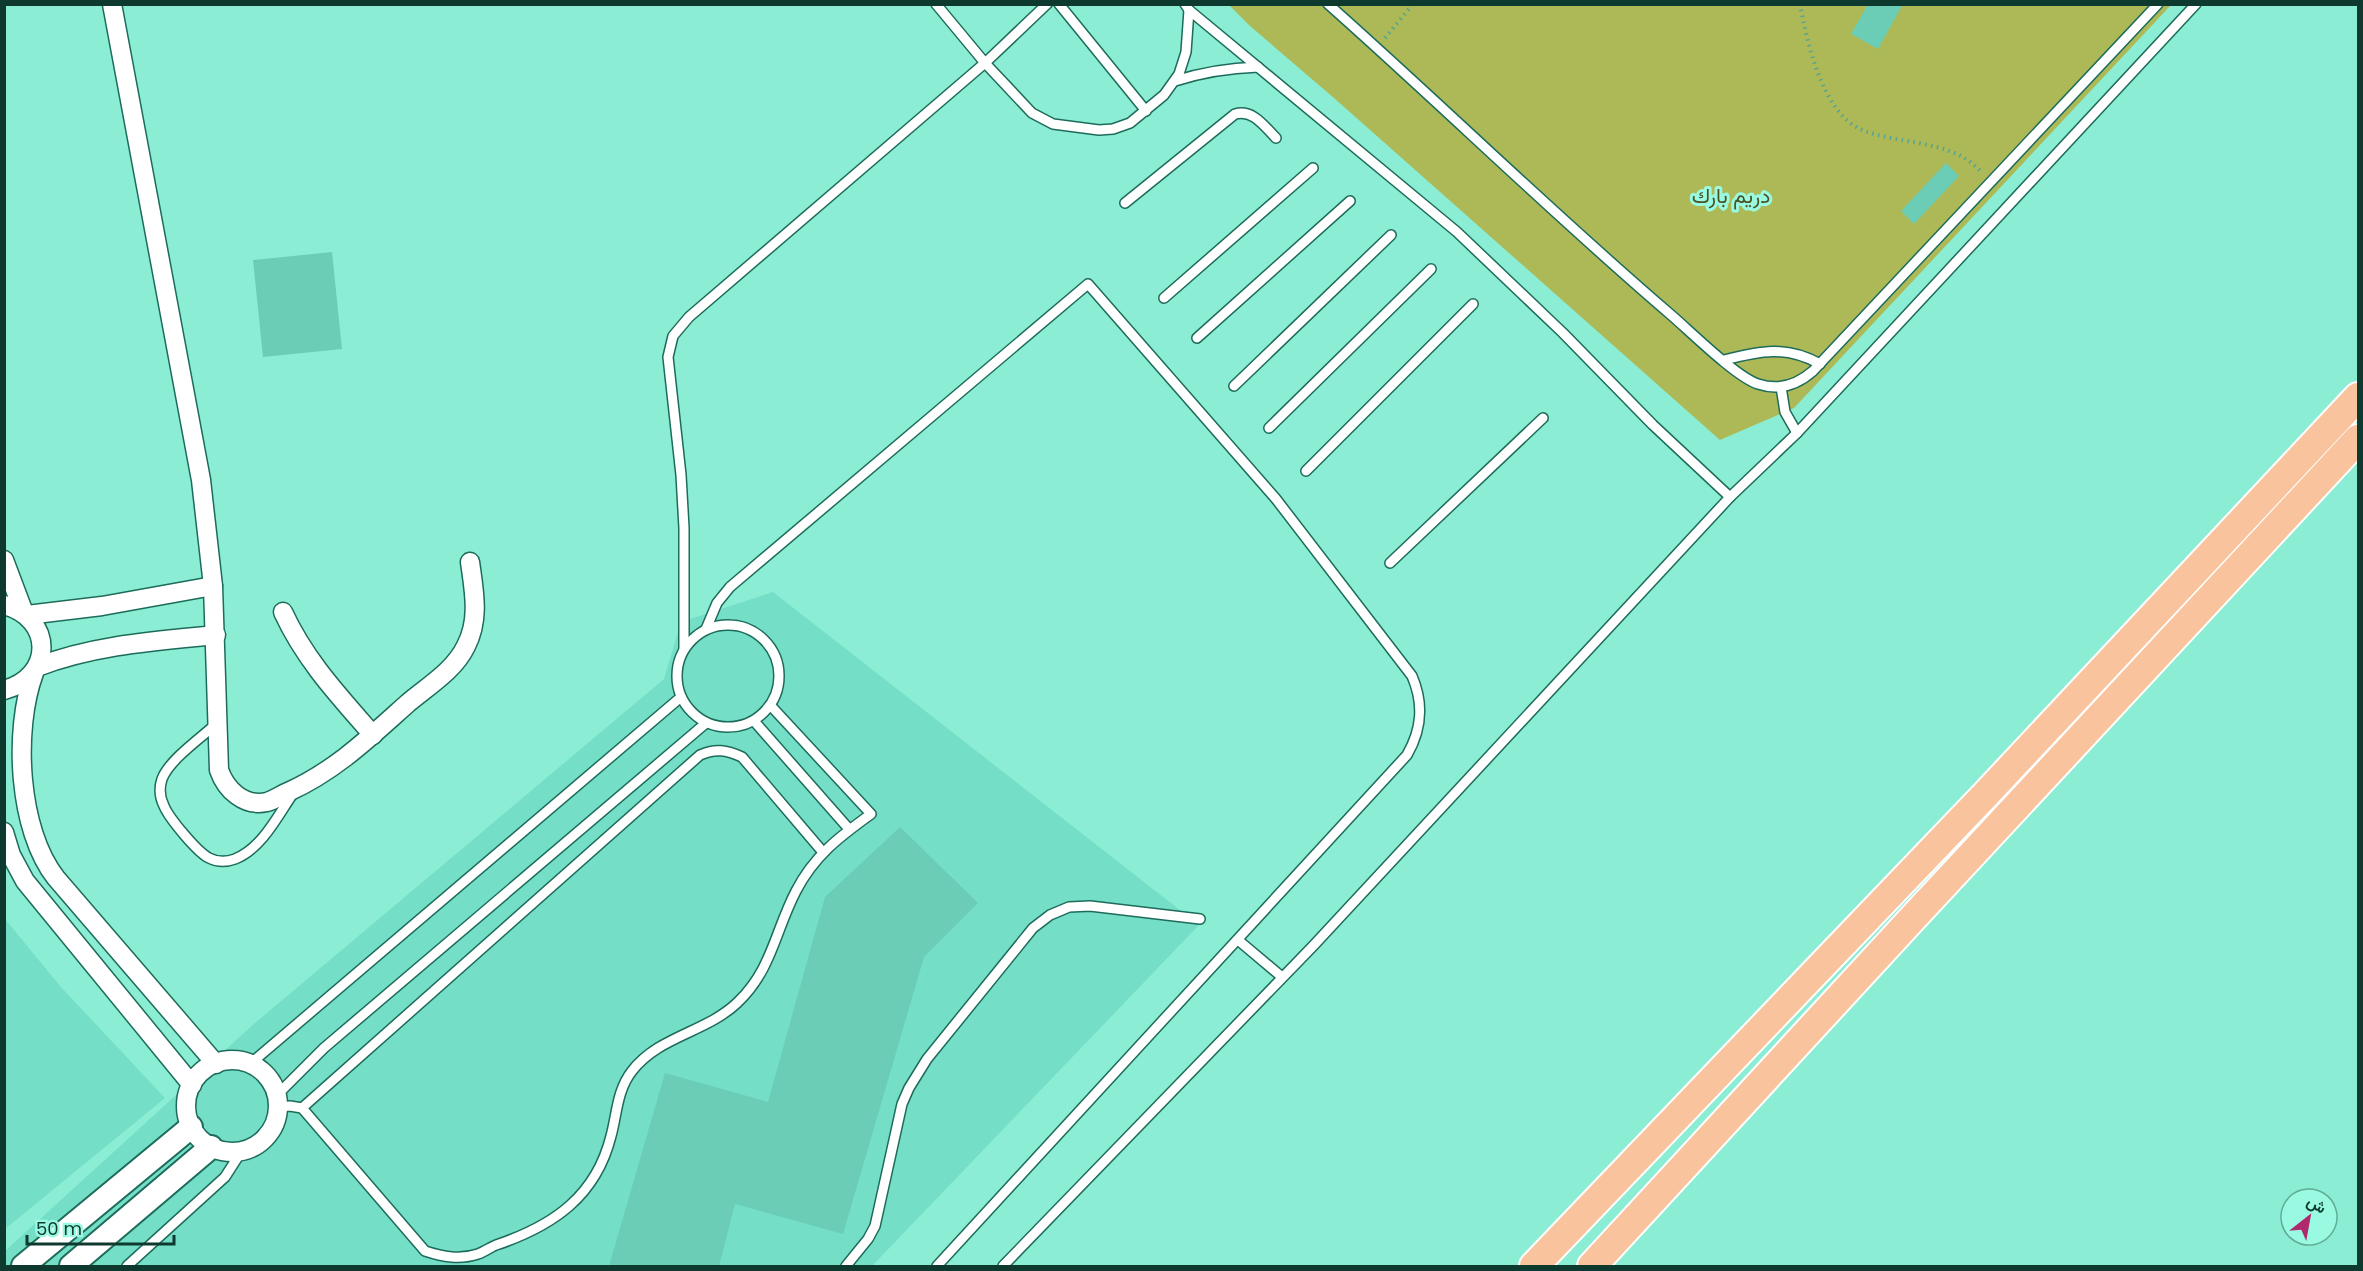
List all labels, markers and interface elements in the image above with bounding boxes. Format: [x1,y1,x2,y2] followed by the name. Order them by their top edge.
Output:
[1692,181,1770,210] park label: دريم بارك
[2279,1187,2339,1247] north arrow
[2302,1190,2331,1219] text: ش
[27,1208,174,1246] scale bar
[36,1216,82,1241] text: 50 m

